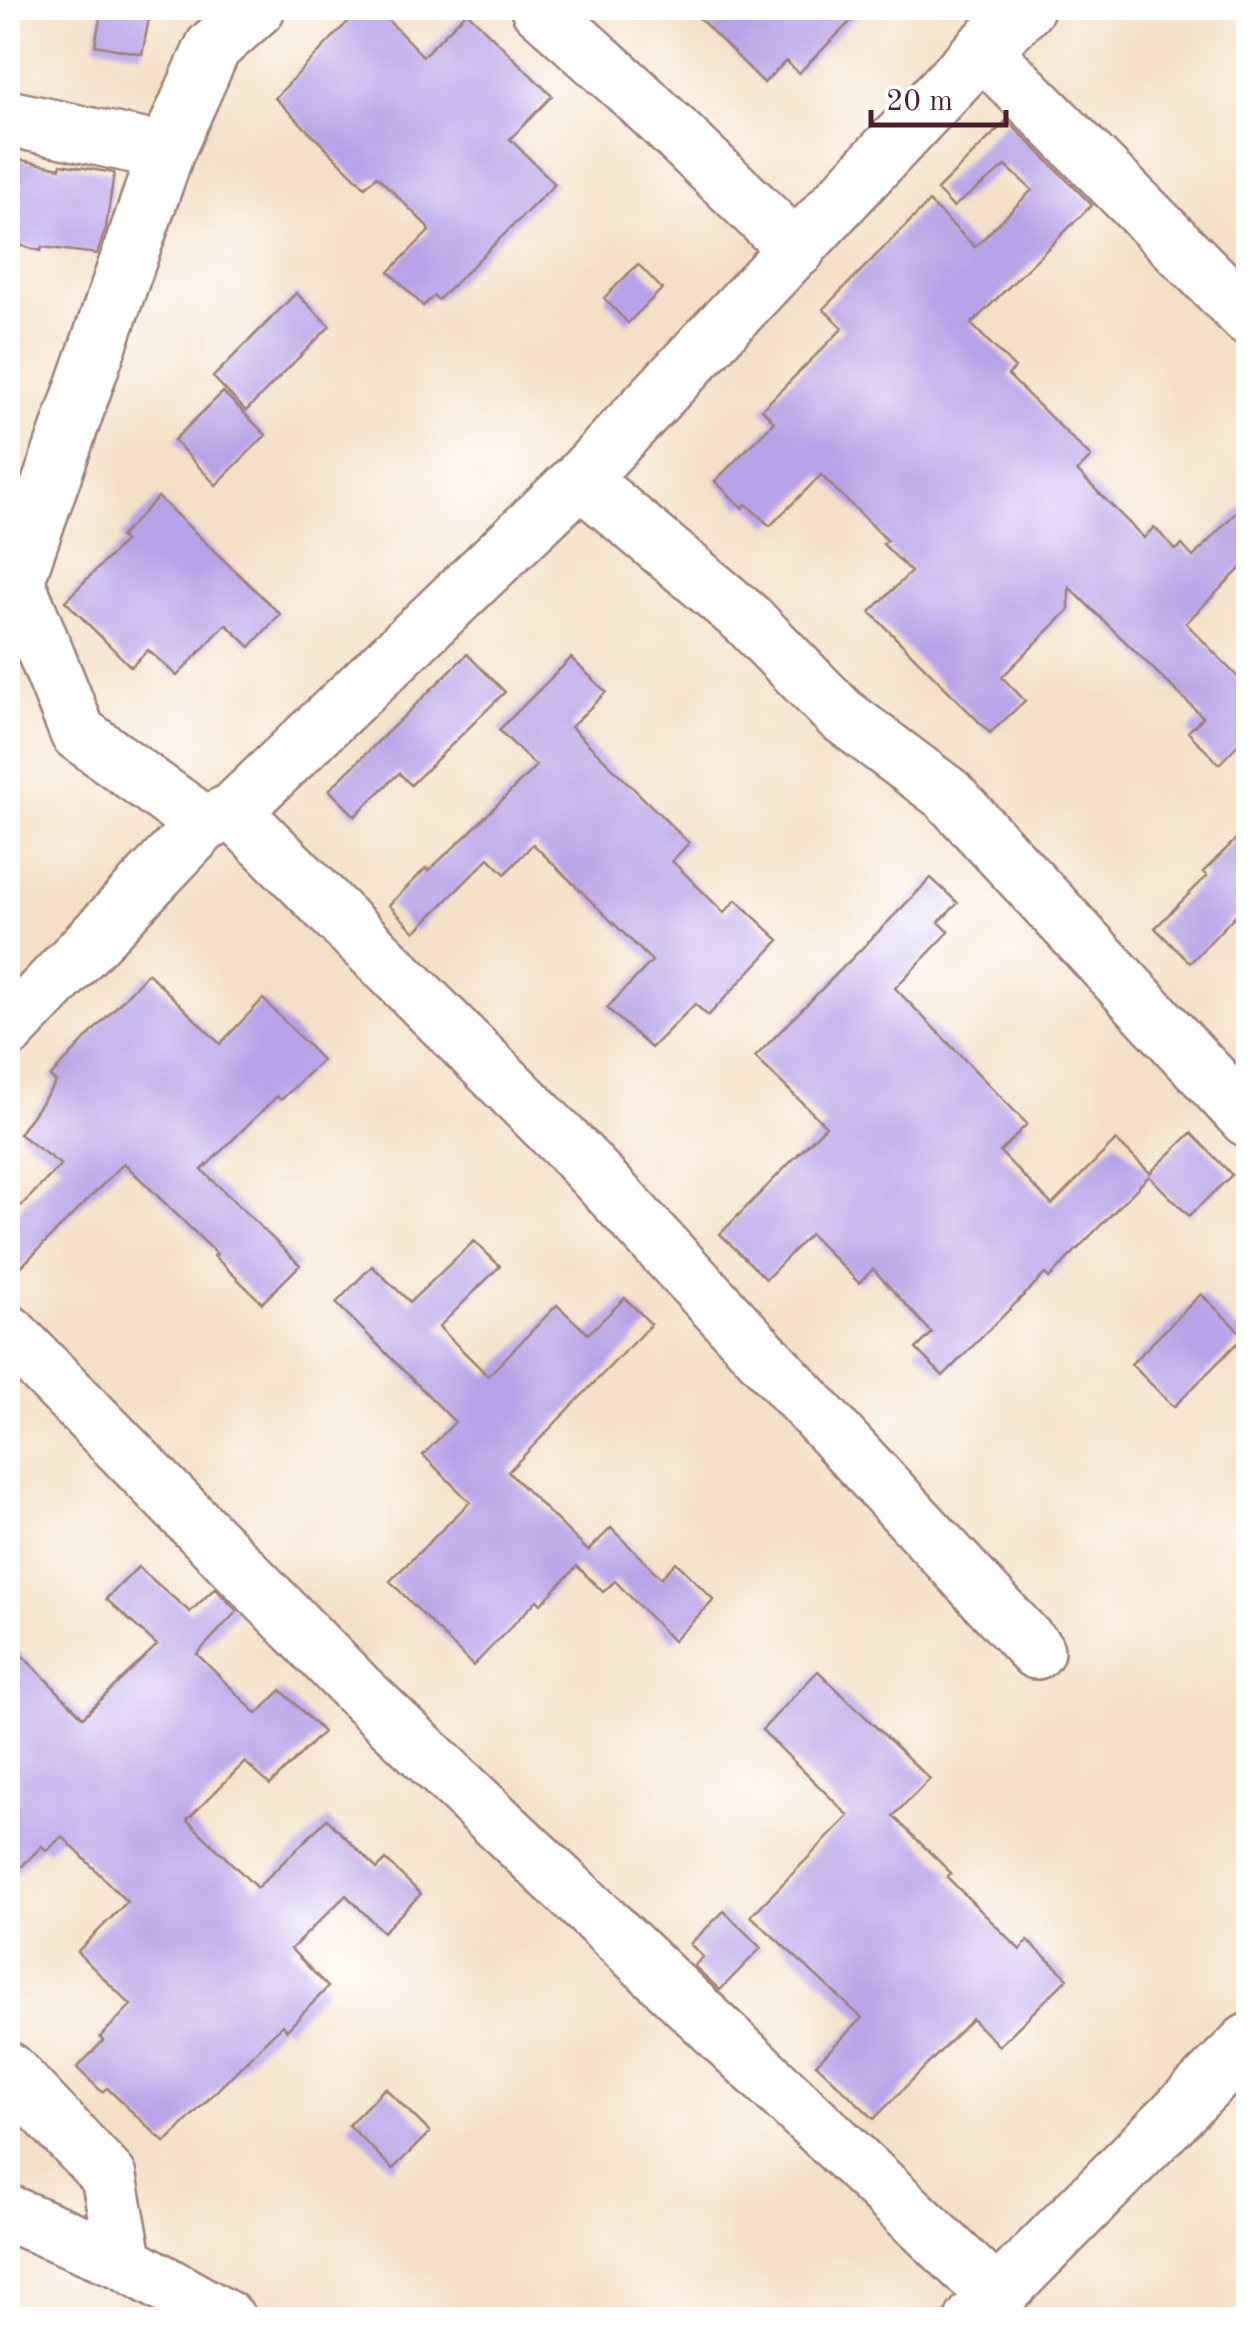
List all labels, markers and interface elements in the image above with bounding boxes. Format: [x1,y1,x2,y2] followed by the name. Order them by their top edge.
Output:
[871,65,1006,127] scale bar
[886,87,953,117] text: 20 m

